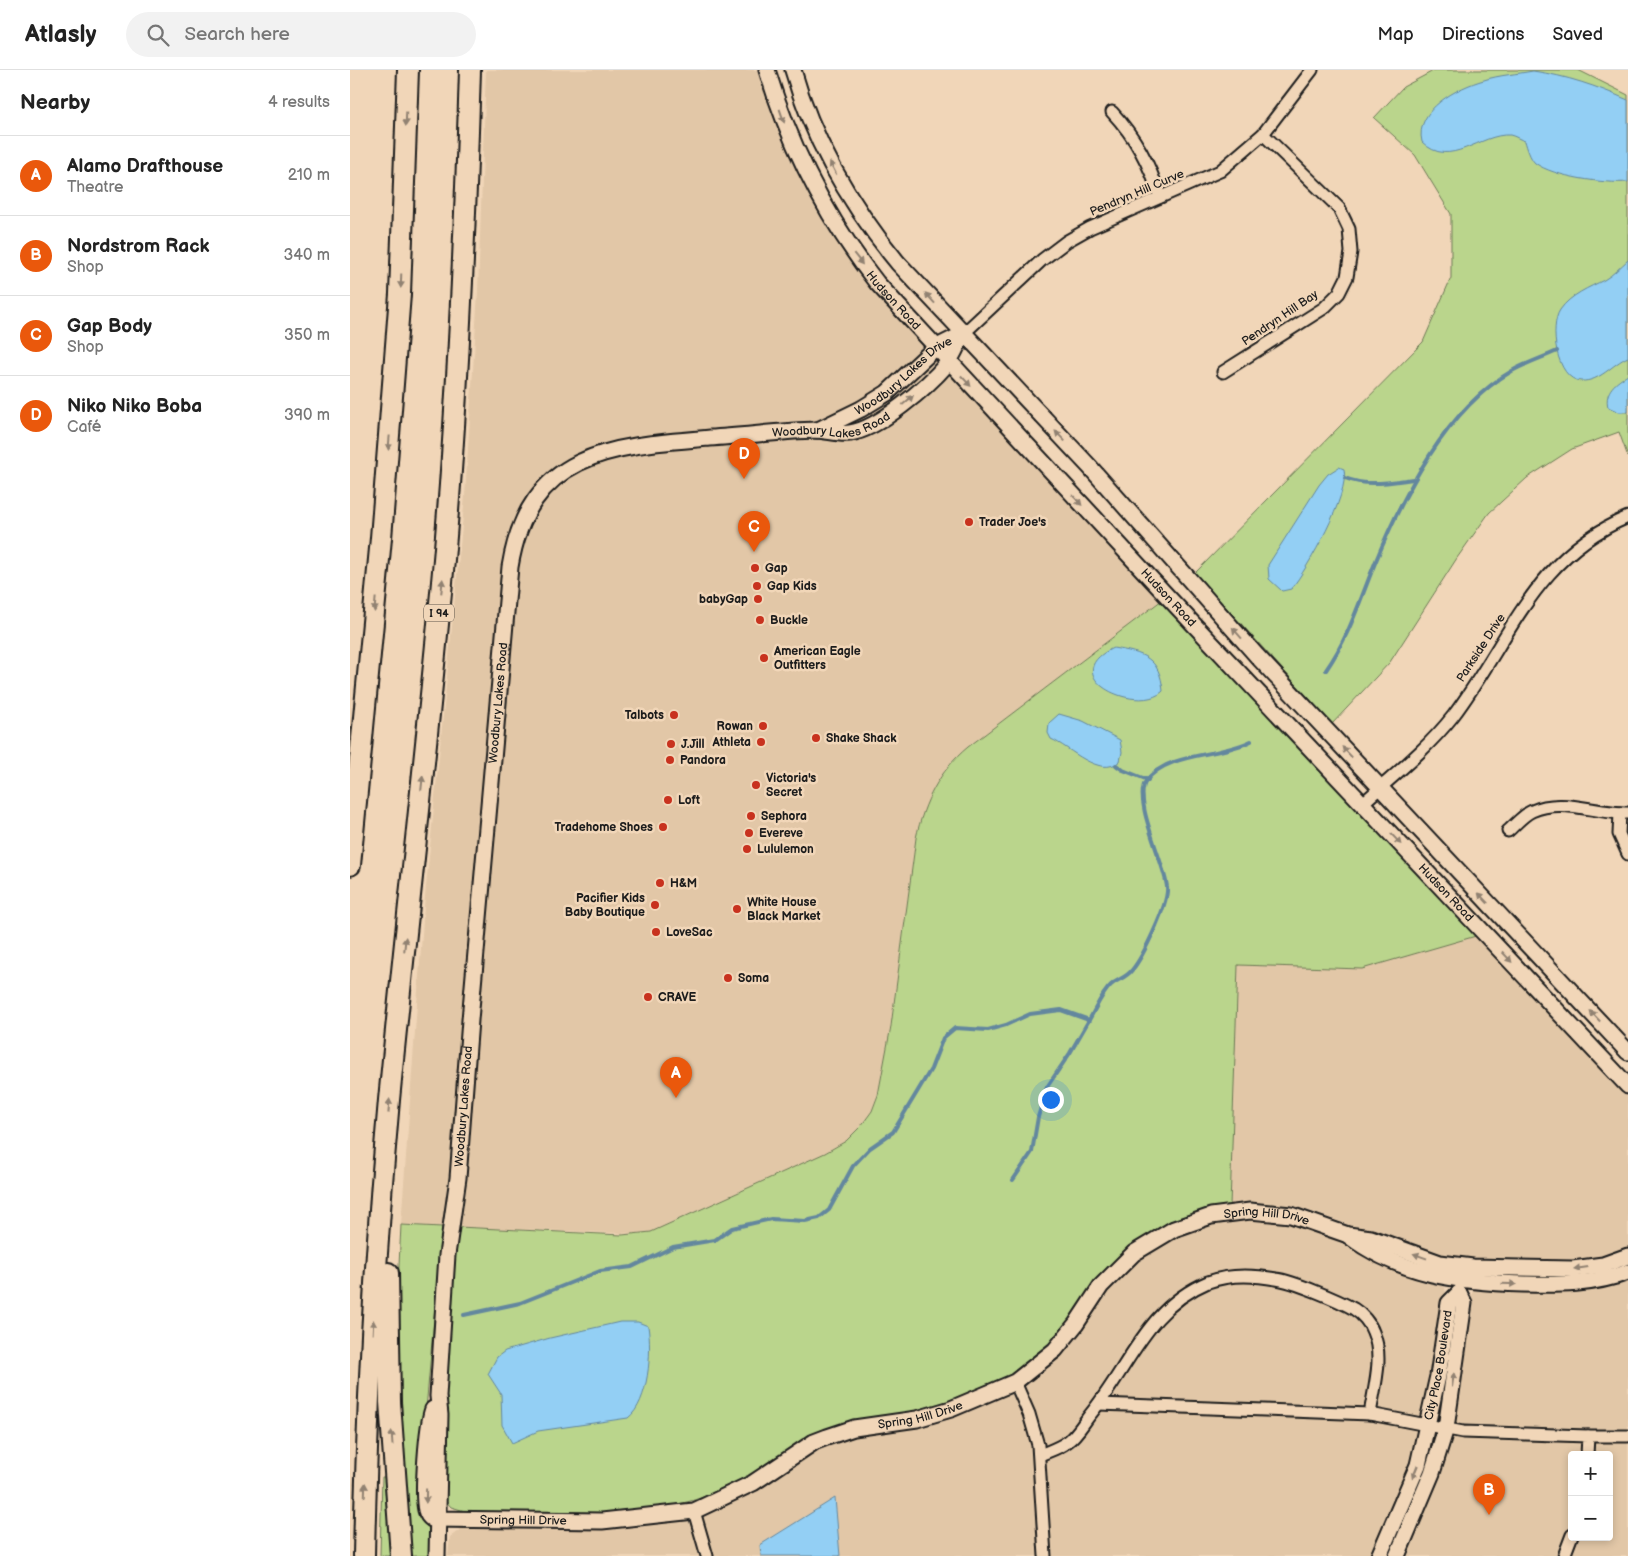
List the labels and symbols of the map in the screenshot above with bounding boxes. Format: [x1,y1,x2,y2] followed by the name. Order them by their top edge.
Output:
[779,109,786,124] one-way arrow
[402,111,410,127] one-way arrow
[829,161,837,175] one-way arrow
[1088,166,1186,220] street label: Pendryn Hill Curve
[853,252,864,265] one-way arrow
[863,268,924,333] street label: Hudson Road
[397,273,405,289] one-way arrow
[1239,287,1321,349] street label: Pendryn Hill Bay
[924,292,936,304] one-way arrow
[852,333,955,418] street label: Woodbury Lakes Drive
[960,374,972,386] one-way arrow
[902,394,914,406] one-way arrow
[772,409,893,441] street label: Woodbury Lakes Road
[1054,431,1066,443] one-way arrow
[384,435,392,451] one-way arrow
[728,438,760,479] pin: D
[1071,493,1083,505] one-way arrow
[738,511,770,552] pin: C
[979,515,1046,530] place label: Trader Joe's
[963,516,975,528] marker: Trader Joe's
[765,561,788,576] place label: Gap
[749,562,761,574] marker: Gap
[1138,565,1199,630] street label: Hudson Road
[438,578,446,594] one-way arrow
[767,579,817,594] place label: Gap Kids
[751,580,763,592] marker: Gap Kids
[699,592,748,607] place label: babyGap
[752,593,764,605] marker: babyGap
[371,597,379,613] one-way arrow
[424,604,454,622] road number: I 94
[1453,611,1509,685] street label: Parkside Drive
[770,613,808,628] place label: Buckle
[754,614,766,626] marker: Buckle
[1231,627,1243,639] one-way arrow
[485,642,511,764] street label: Woodbury Lakes Road
[773,644,861,673] place label: American Eagle Outfitters
[758,652,770,664] marker: American Eagle Outfitters
[625,708,664,723] place label: Talbots
[668,709,680,721] marker: Talbots
[717,719,753,734] place label: Rowan
[757,720,769,732] marker: Rowan
[826,731,897,746] place label: Shake Shack
[810,732,822,744] marker: Shake Shack
[711,735,751,750] place label: Athleta
[755,736,767,748] marker: Athleta
[681,737,705,752] place label: J.Jill
[665,738,677,750] marker: J.Jill
[1341,747,1353,759] one-way arrow
[680,753,726,768] place label: Pandora
[664,754,676,766] marker: Pandora
[766,771,816,800] place label: Victoria's Secret
[418,774,426,790] one-way arrow
[750,779,762,791] marker: Victoria's Secret
[678,793,700,808] place label: Loft
[662,794,674,806] marker: Loft
[761,809,807,824] place label: Sephora
[745,810,757,822] marker: Sephora
[554,820,653,835] place label: Tradehome Shoes
[657,821,669,833] marker: Tradehome Shoes
[759,826,803,841] place label: Evereve
[743,827,755,839] marker: Evereve
[1390,833,1402,845] one-way arrow
[757,842,814,857] place label: Lululemon
[741,843,753,855] marker: Lululemon
[1415,860,1477,925] street label: Hudson Road
[670,876,697,891] place label: H&M
[654,877,666,889] marker: H&M
[565,891,645,920] place label: Pacifier Kids Baby Boutique
[1477,892,1489,904] one-way arrow
[747,895,820,924] place label: White House Black Market
[649,899,661,911] marker: Pacifier Kids Baby Boutique
[731,903,743,915] marker: White House Black Market
[666,925,713,940] place label: LoveSac
[650,926,662,938] marker: LoveSac
[401,936,409,952] one-way arrow
[1501,951,1513,963] one-way arrow
[738,971,769,986] place label: Soma
[722,972,734,984] marker: Soma
[658,990,696,1005] place label: CRAVE
[642,991,654,1003] marker: CRAVE
[1589,1011,1601,1023] one-way arrow
[451,1045,476,1168] street label: Woodbury Lakes Road
[660,1057,692,1098] pin: A
[1038,1087,1064,1113] your location
[385,1098,393,1114] one-way arrow
[1223,1203,1312,1228] street label: Spring Hill Drive
[1412,1252,1427,1260] one-way arrow
[1573,1264,1589,1272] one-way arrow
[1501,1280,1517,1288] one-way arrow
[1421,1309,1455,1421] street label: City Place Boulevard
[369,1319,377,1335] one-way arrow
[1449,1372,1457,1388] one-way arrow
[877,1397,965,1432] street label: Spring Hill Drive
[387,1429,395,1445] one-way arrow
[1411,1465,1419,1480] one-way arrow
[1473,1474,1505,1515] pin: B
[362,1482,370,1498] one-way arrow
[421,1488,429,1504] one-way arrow
[480,1512,567,1528] street label: Spring Hill Drive

